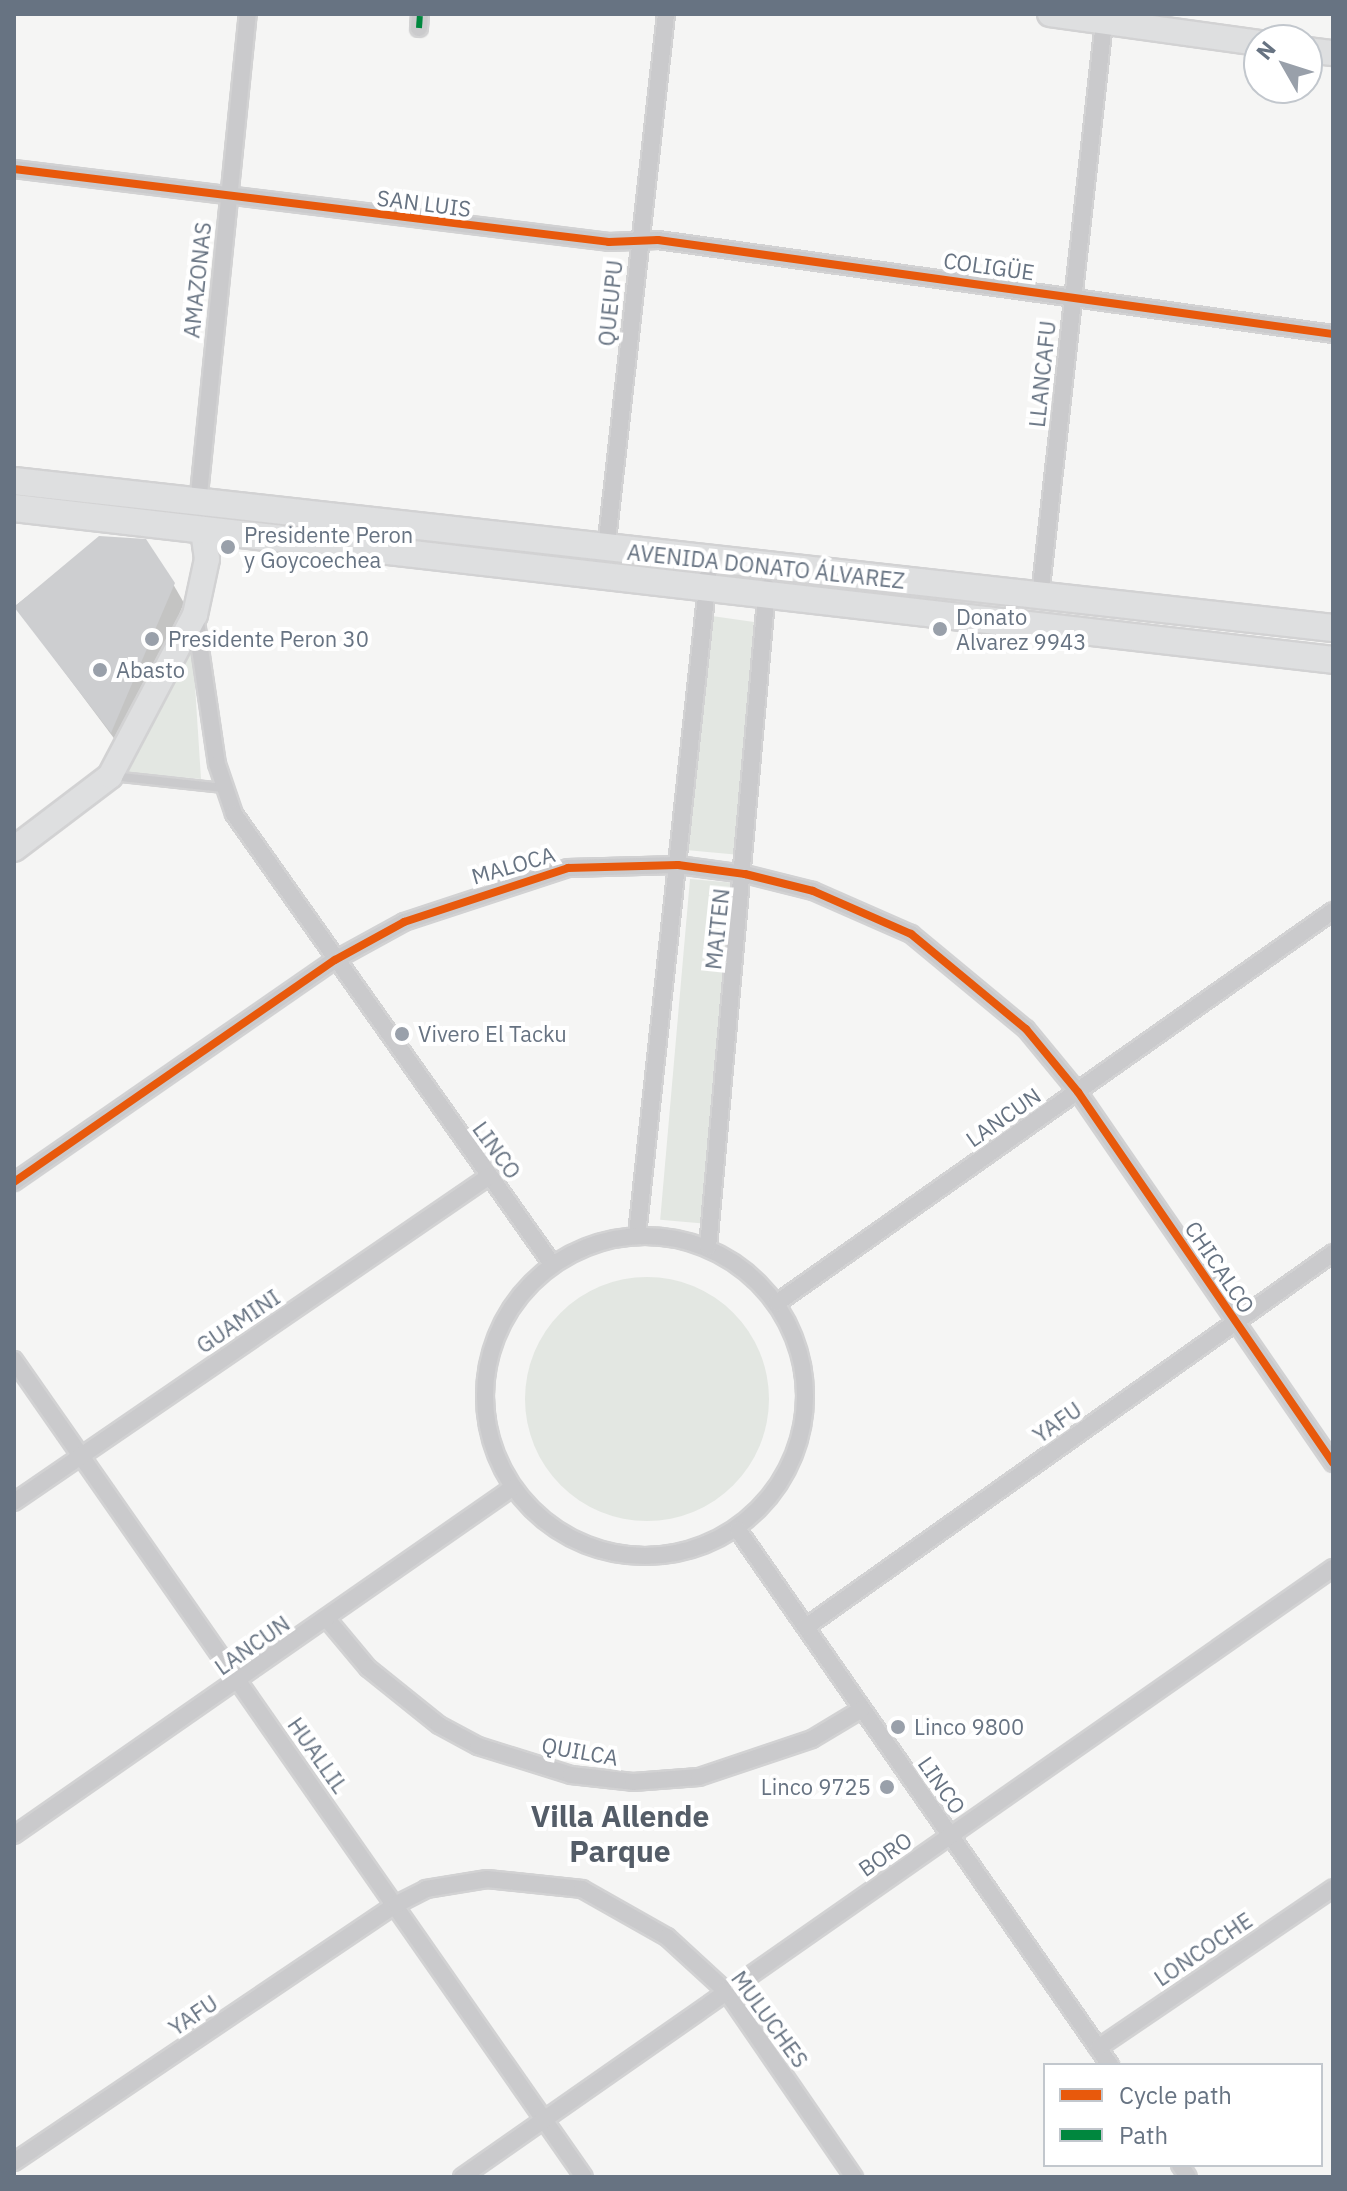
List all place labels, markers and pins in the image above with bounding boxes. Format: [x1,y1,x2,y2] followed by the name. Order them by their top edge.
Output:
[244,521,413,572] place label: Presidente Peron y Goycoechea
[219,538,237,556] marker: Presidente Peron y Goycoechea
[956,603,1086,654] place label: Donato Alvarez 9943
[931,620,949,638] marker: Donato Alvarez 9943
[168,626,369,652] place label: Presidente Peron 30
[143,630,161,648] marker: Presidente Peron 30
[116,657,185,683] place label: Abasto
[91,661,109,679] marker: Abasto
[418,1021,567,1047] place label: Vivero El Tacku
[393,1025,411,1043] marker: Vivero El Tacku
[914,1714,1024,1740] place label: Linco 9800
[889,1718,907,1736] marker: Linco 9800
[761,1774,871,1800] place label: Linco 9725
[878,1778,896,1796] marker: Linco 9725

